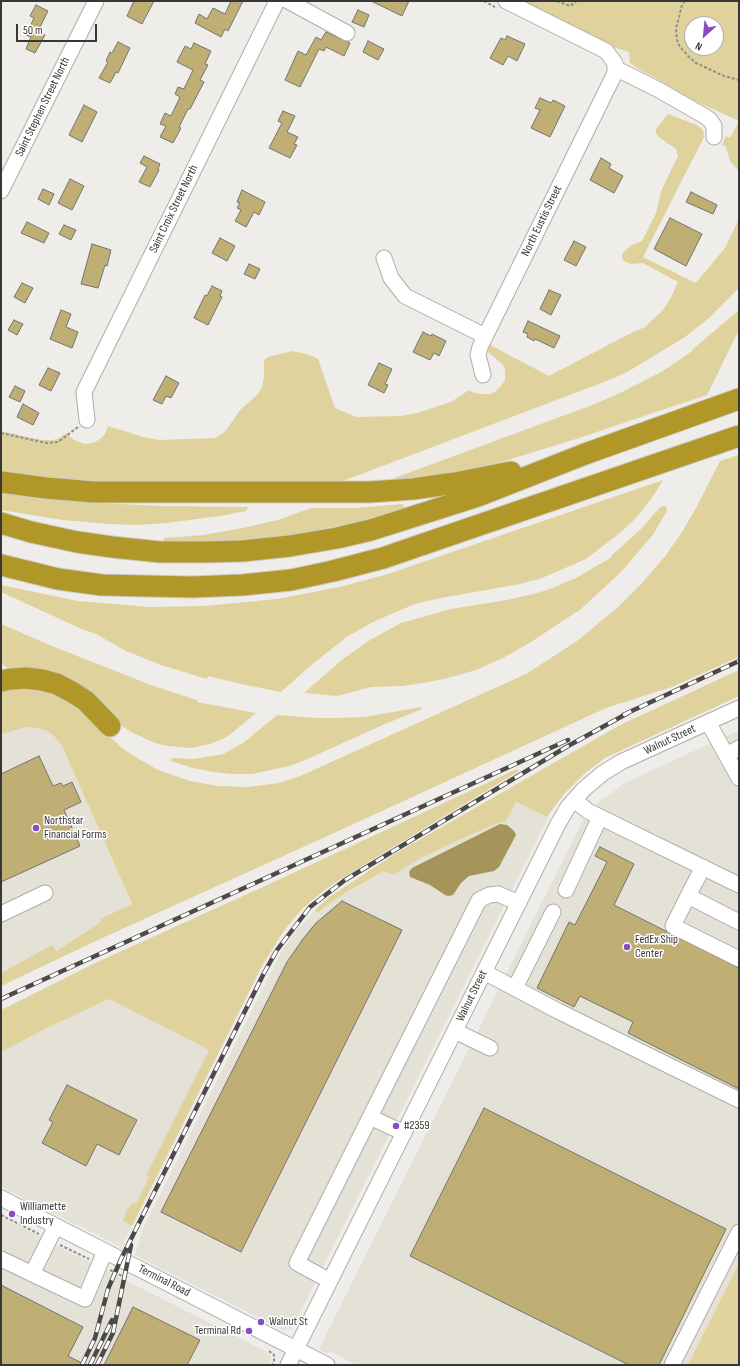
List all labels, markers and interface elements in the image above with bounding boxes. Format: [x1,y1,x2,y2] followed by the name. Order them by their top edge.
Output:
[18,16,99,42] scale bar
[684,16,724,56] north arrow
[23,23,43,38] text: 50 m
[693,39,704,53] text: N
[13,55,73,159] street label: Saint Stephen Street North
[146,163,202,255] street label: Saint Croix Street North
[519,183,565,259] street label: North Eustis Street
[642,722,698,758] street label: Walnut Street
[44,814,106,842] place label: Northstar Financial Forms
[31,823,41,833] marker: Northstar Financial Forms
[635,933,678,961] place label: FedEx Ship Center
[622,942,632,952] marker: FedEx Ship Center
[453,968,491,1024] street label: Walnut Street
[404,1119,430,1133] place label: #2359
[391,1121,401,1131] marker: #2359
[20,1200,66,1228] place label: Williamette Industry
[7,1209,17,1219] marker: Williamette Industry
[136,1262,192,1300] street label: Terminal Road
[269,1315,308,1329] place label: Walnut St
[256,1317,266,1327] marker: Walnut St
[194,1324,241,1338] place label: Terminal Rd
[244,1326,254,1336] marker: Terminal Rd

